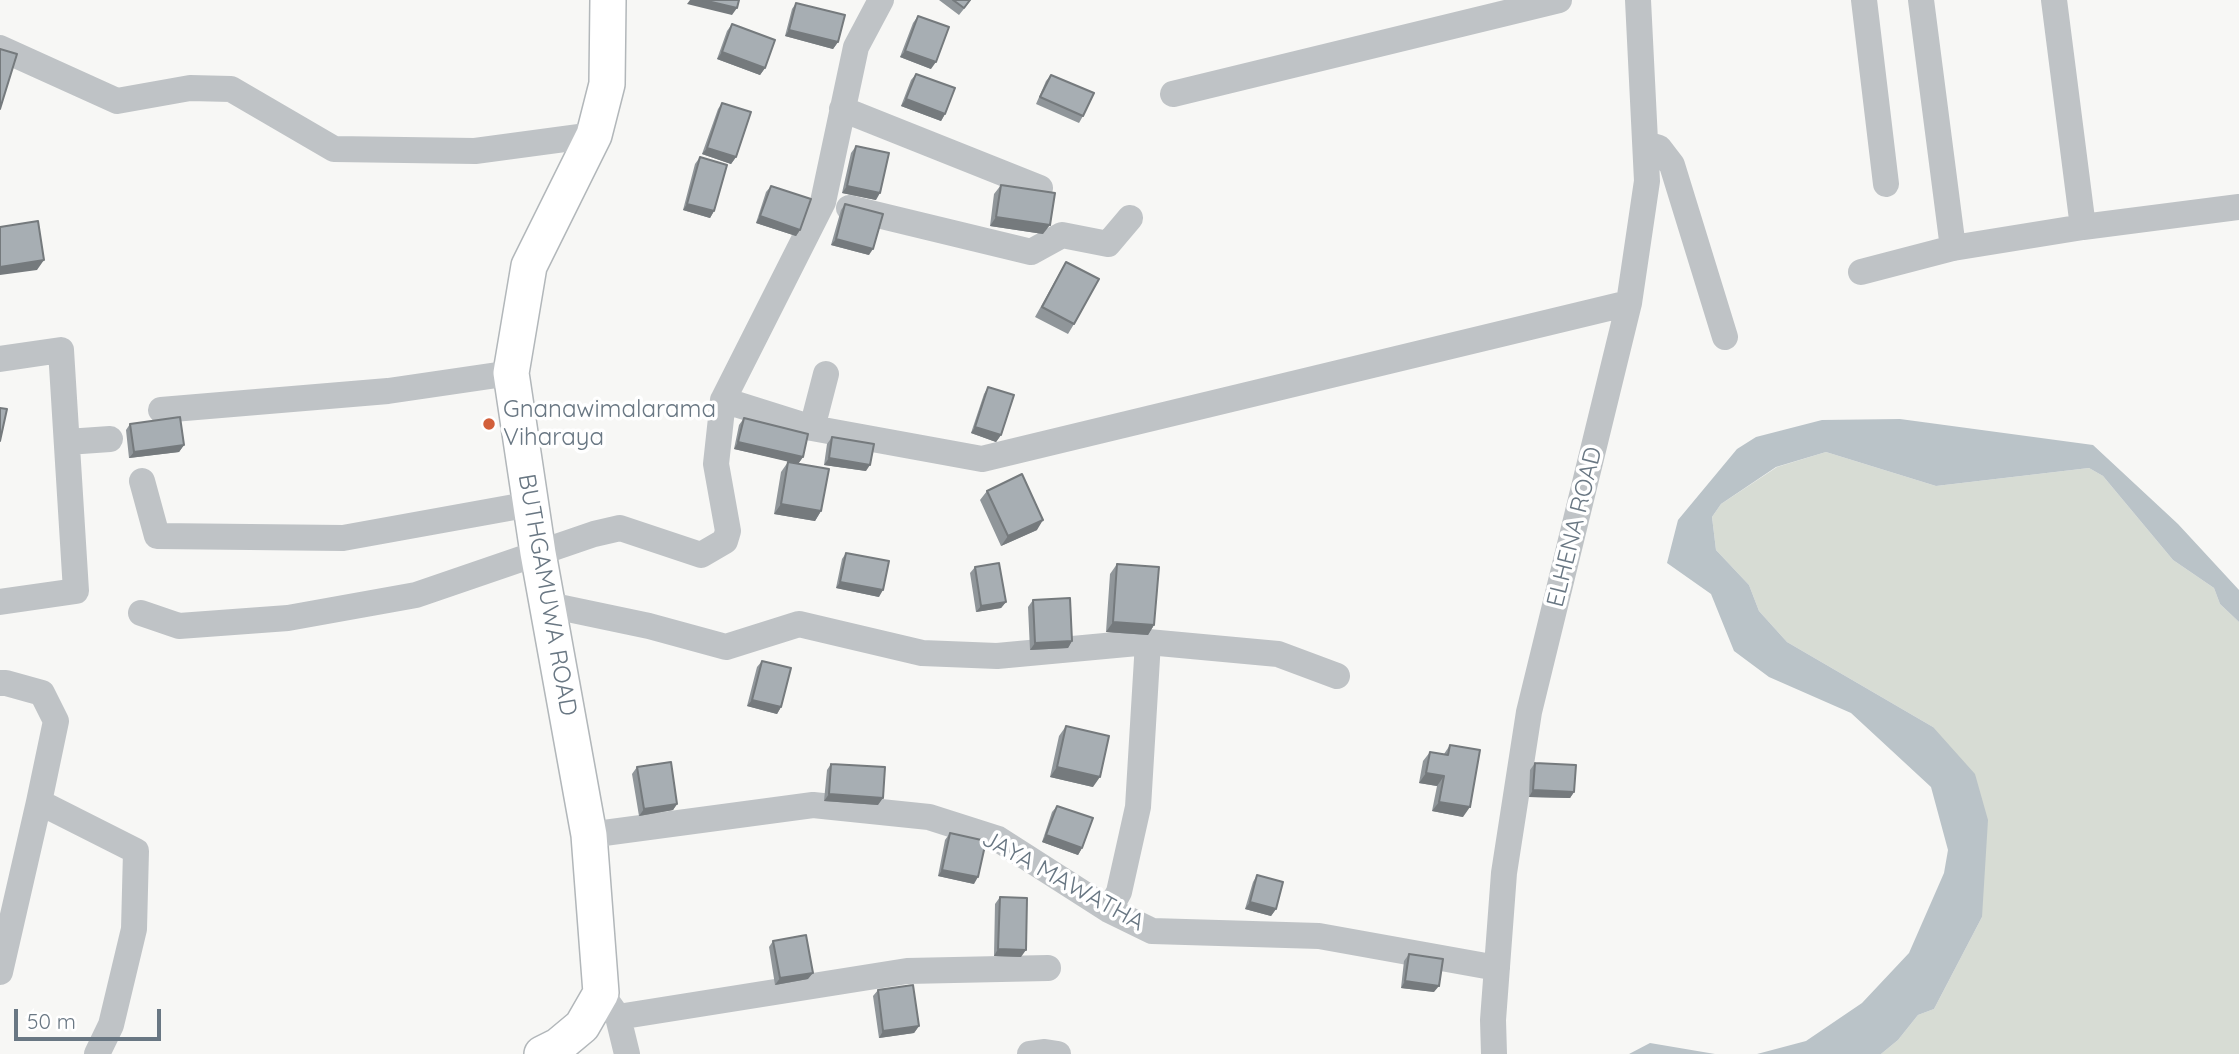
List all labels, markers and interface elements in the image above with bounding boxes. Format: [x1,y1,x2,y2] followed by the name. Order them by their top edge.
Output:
[503,396,716,452] place label: Gnanawimalarama Viharaya
[481,416,497,432] marker: Gnanawimalarama Viharaya
[1541,444,1609,610] street label: ELHENA ROAD
[512,472,582,718] street label: BUTHGAMUWA ROAD
[977,824,1149,938] street label: JAYA MAWATHA
[18,995,164,1038] scale bar
[27,1008,76,1034] text: 50 m

